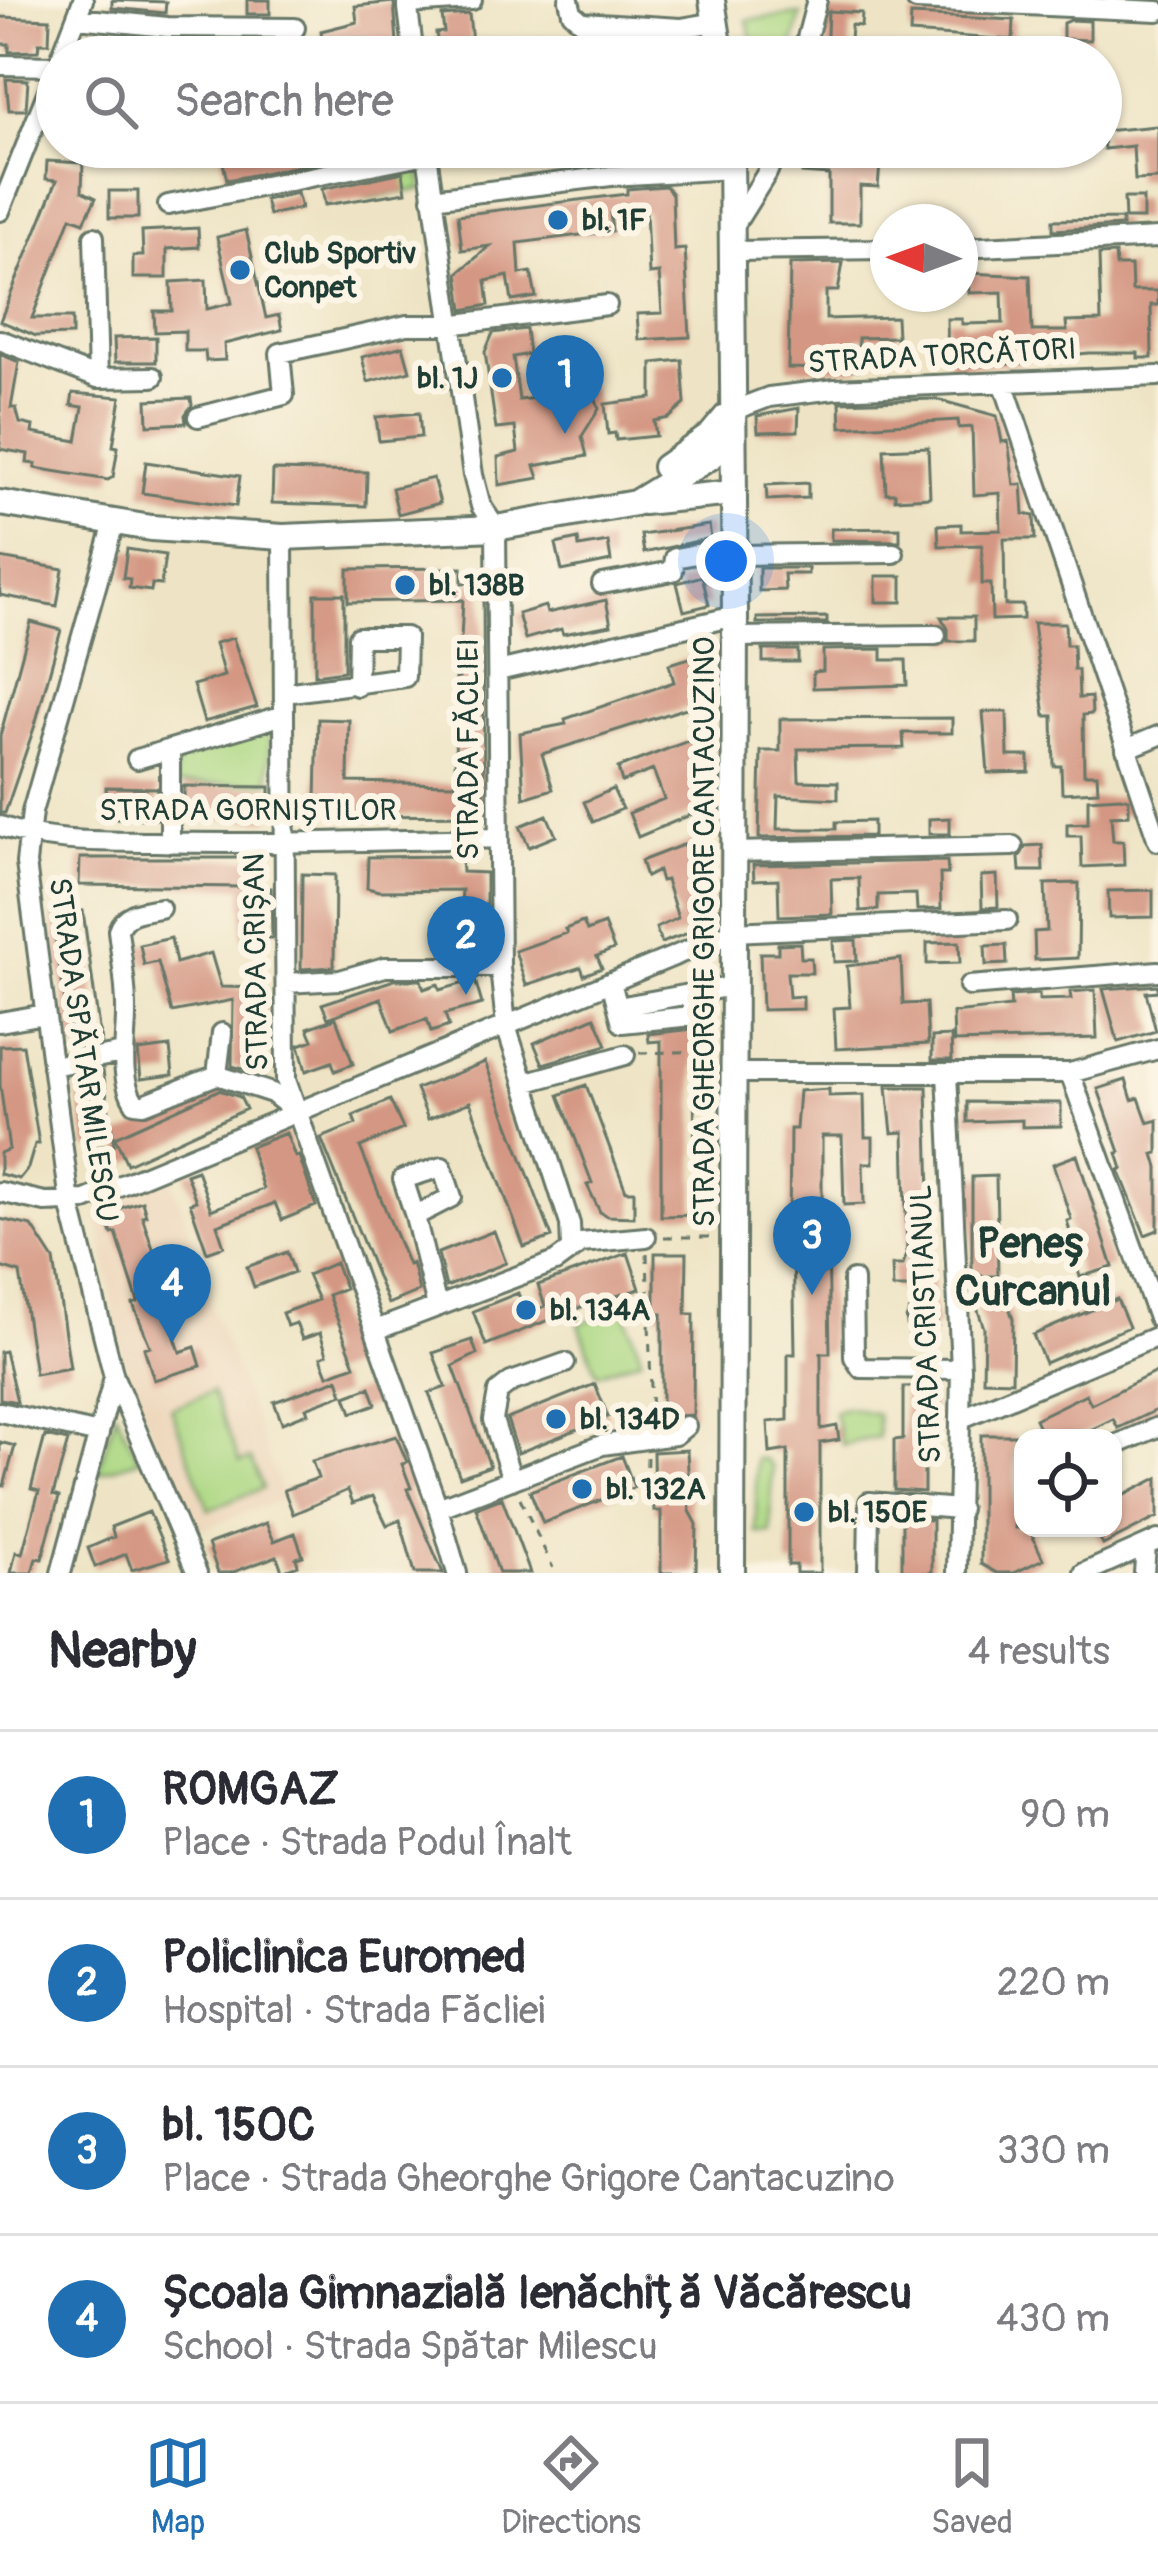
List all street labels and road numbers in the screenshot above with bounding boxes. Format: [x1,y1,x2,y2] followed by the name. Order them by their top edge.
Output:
[807,330,1077,382] street label: STRADA TORCĂTORI
[686,637,723,1227] street label: STRADA GHEORGHE GRIGORE CANTACUZINO
[450,638,487,860] street label: STRADA FĂCLIEI
[99,792,397,829] street label: STRADA GORNIȘTILOR
[236,853,276,1071] street label: STRADA CRIȘAN
[40,875,126,1225] street label: STRADA SPĂTAR MILESCU
[903,1184,949,1464] street label: STRADA CRISTIANUL

